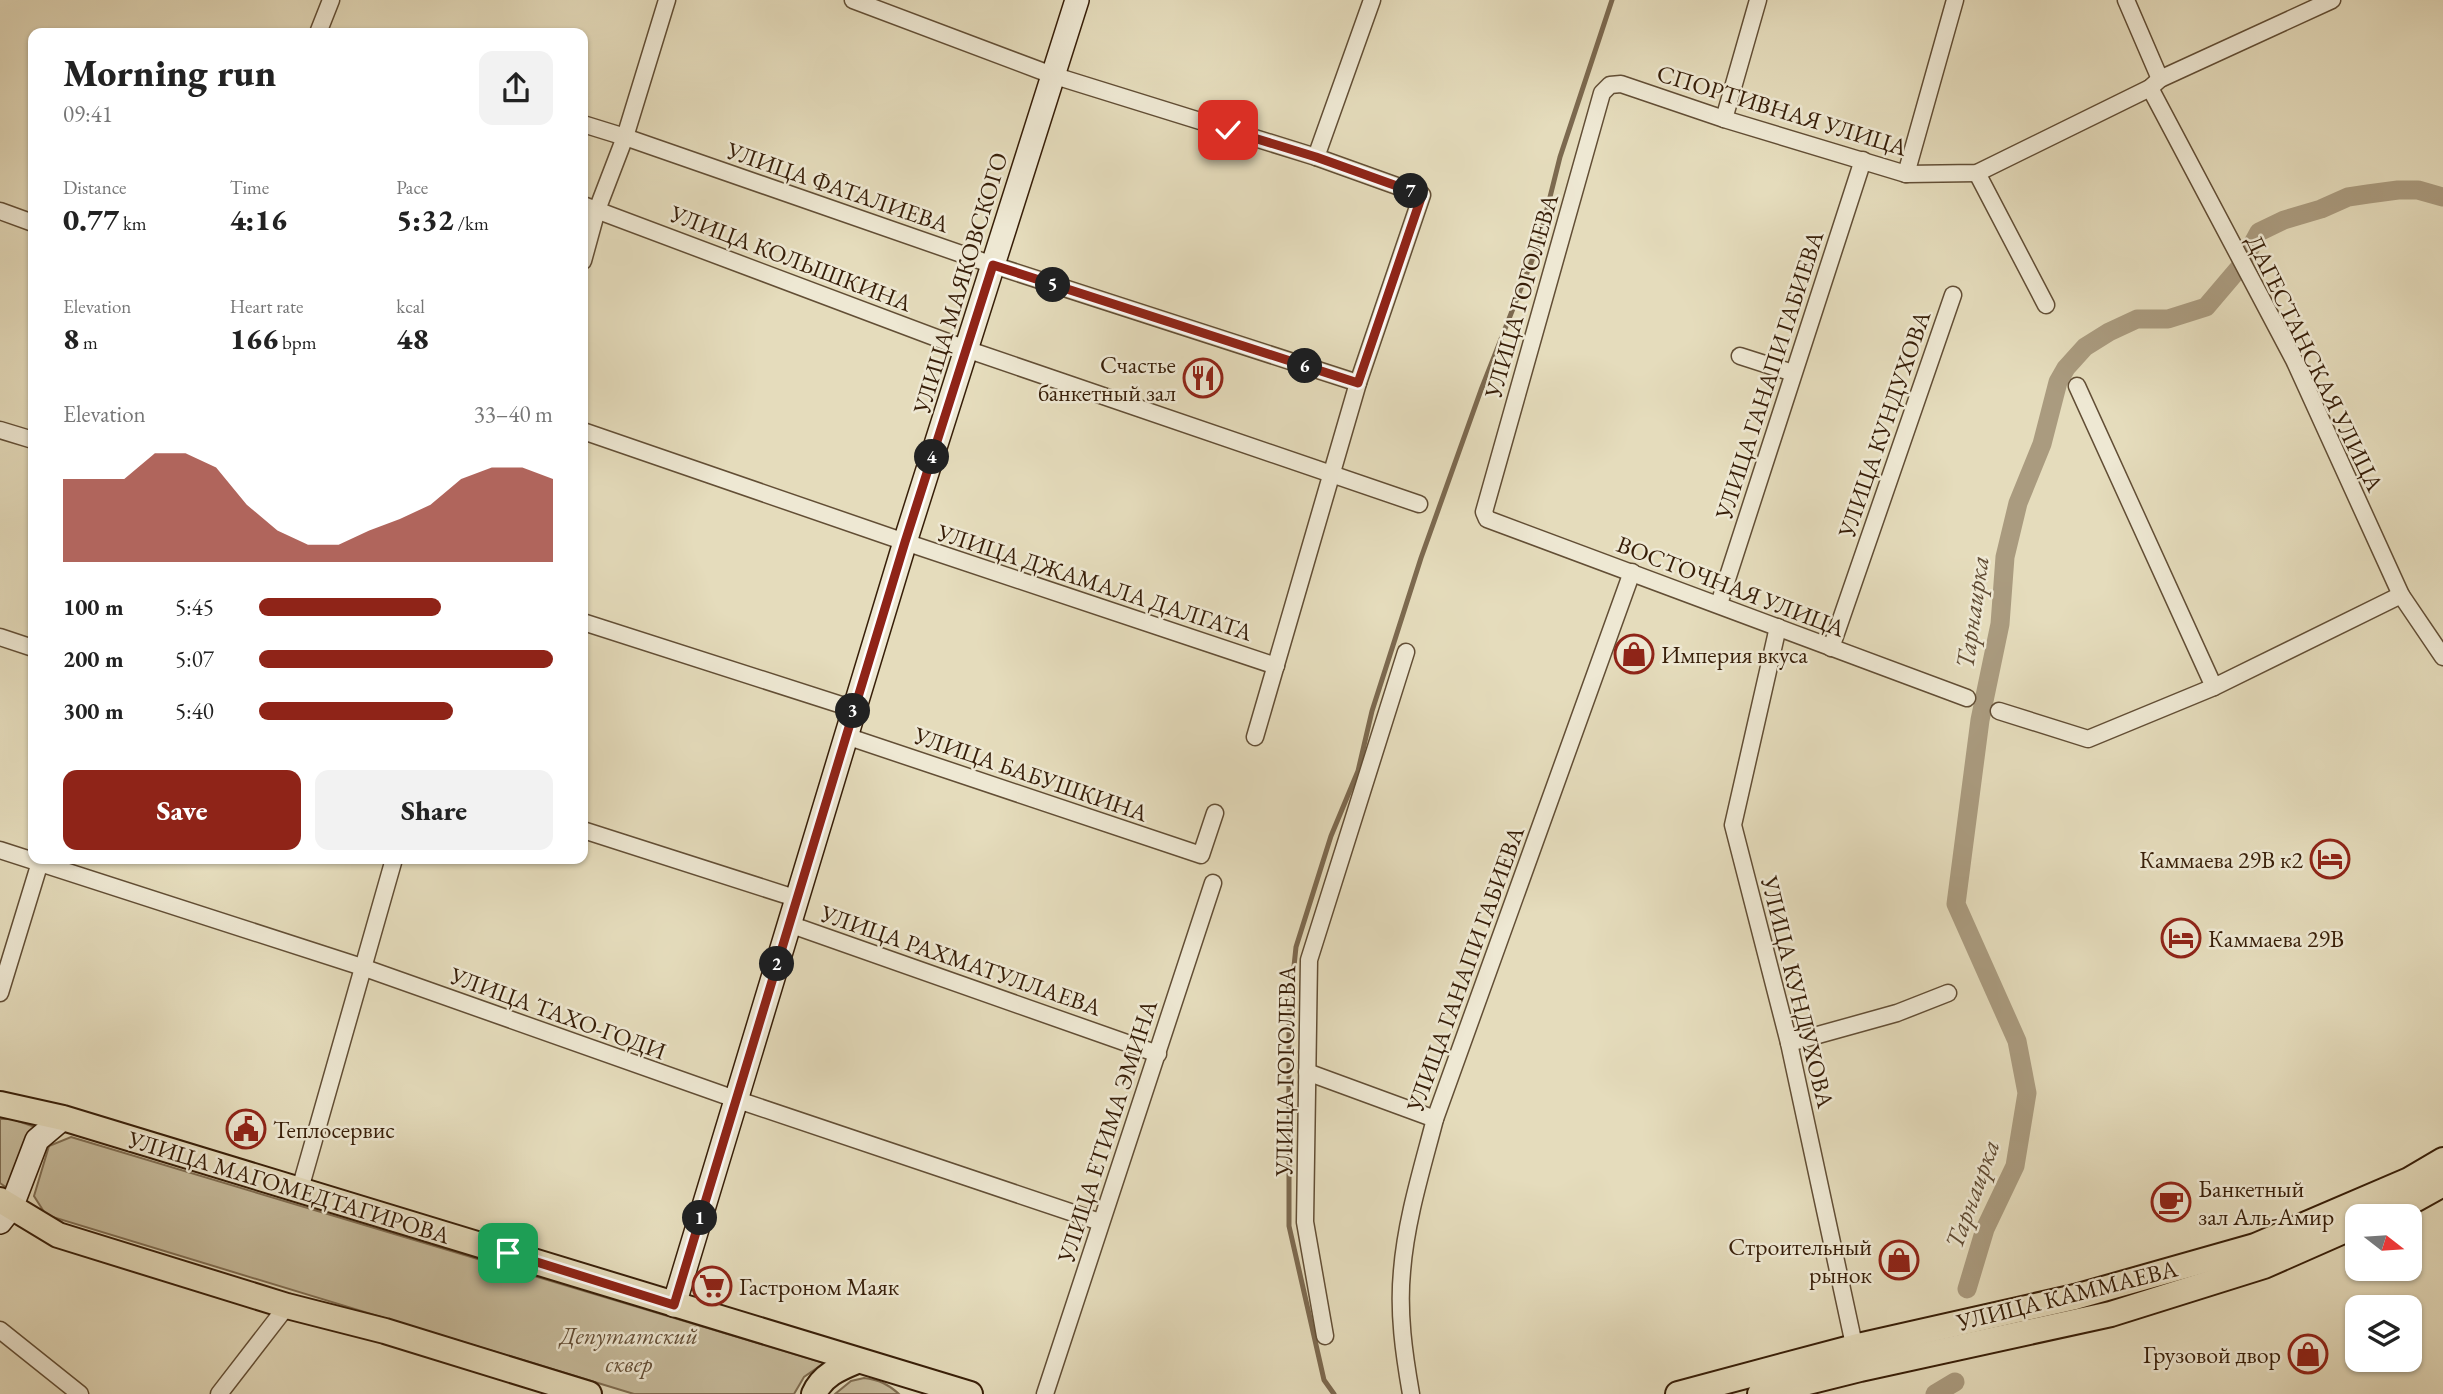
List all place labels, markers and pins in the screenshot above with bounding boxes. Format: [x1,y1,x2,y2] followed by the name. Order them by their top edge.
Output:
[1198,100,1258,160] pin
[1394,174,1428,208] pin: 7
[1036,268,1070,302] pin: 5
[1288,348,1322,384] pin: 6
[1038,349,1176,408] place label: Счастье банкетный зал
[1182,357,1224,399] restaurant icon: Счастье банкетный зал
[914,440,950,475] pin: 4
[1613,633,1655,675] shop icon: Империя вкуса
[1661,639,1808,670] place label: Империя вкуса
[836,694,870,728] pin: 3
[2309,838,2351,880] hotel icon: Каммаева 29В к2
[2139,844,2303,875] place label: Каммаева 29В к2
[2160,917,2202,959] hotel icon: Каммаева 29В
[2208,923,2344,954] place label: Каммаева 29В
[760,946,794,982] pin: 2
[225,1108,267,1150] public building icon: Теплосервис
[273,1114,395,1145] place label: Теплосервис
[2198,1173,2334,1232] place label: Банкетный зал Аль-Амир
[2150,1181,2192,1223] cafe icon: Банкетный зал Аль-Амир
[682,1200,718,1236] pin: 1
[478,1223,538,1283] pin
[1728,1231,1873,1290] place label: Строительный рынок
[1878,1239,1920,1281] shop icon: Строительный рынок
[691,1265,733,1307] supermarket icon: Гастроном Маяк
[739,1271,900,1302] place label: Гастроном Маяк
[2287,1333,2329,1375] shop icon: Грузовой двор
[2143,1339,2281,1370] place label: Грузовой двор

